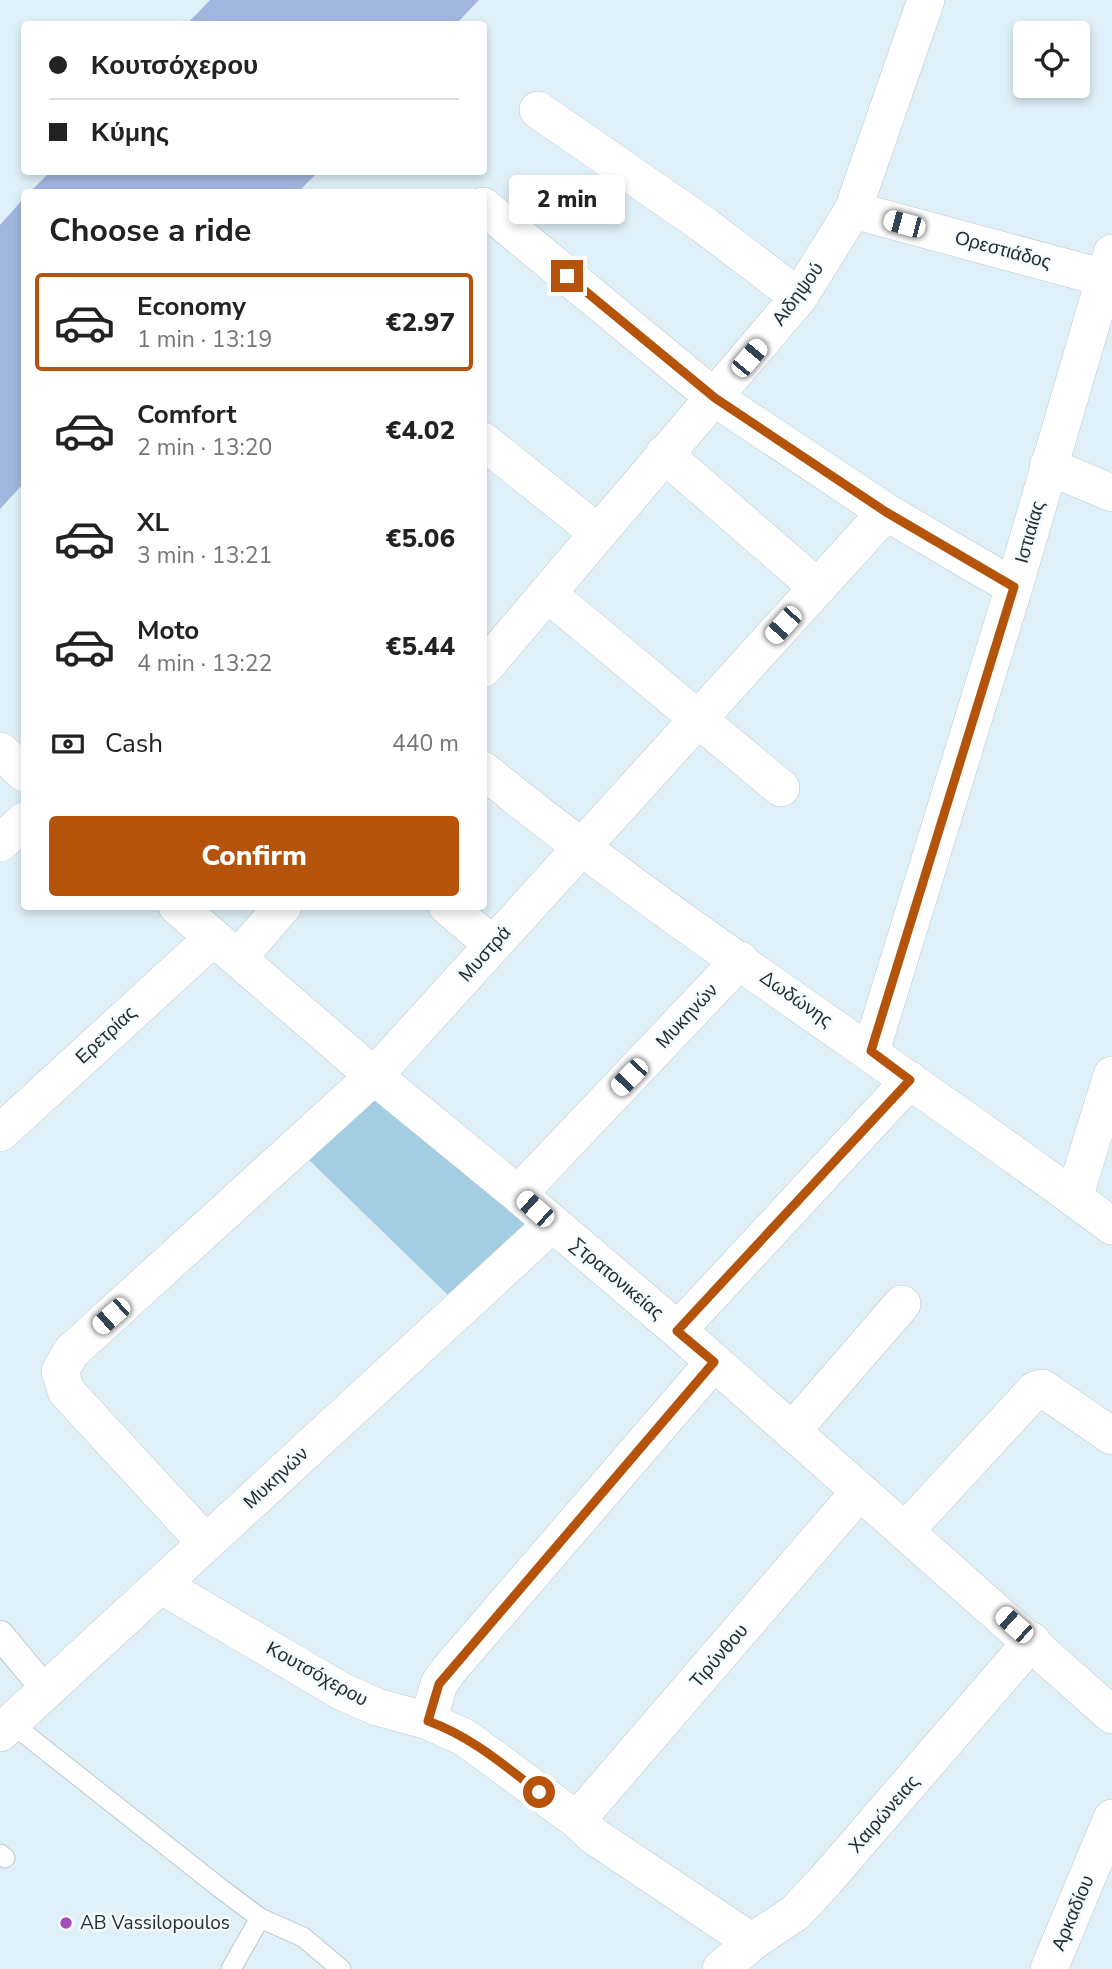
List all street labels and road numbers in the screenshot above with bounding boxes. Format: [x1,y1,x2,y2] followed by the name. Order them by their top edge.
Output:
[952,225,1054,275] street label: Ορεστιάδος
[766,257,830,331] street label: Αιδηψού
[1009,498,1051,566] street label: Ιστιαίας
[453,920,517,988] street label: Μυστρά
[754,964,838,1034] street label: Δωδώνης
[650,978,724,1054] street label: Μυκηνών
[70,1000,142,1070] street label: Ερετρίας
[565,1232,669,1326] street label: Στρατονικείας
[238,1441,314,1515] street label: Μυκηνών
[684,1618,754,1694] street label: Τιρύνθου
[261,1635,373,1713] street label: Κουτσόχερου
[843,1769,925,1859] street label: Χαιρώνειας
[1046,1871,1100,1955] street label: Αρκαδίου

